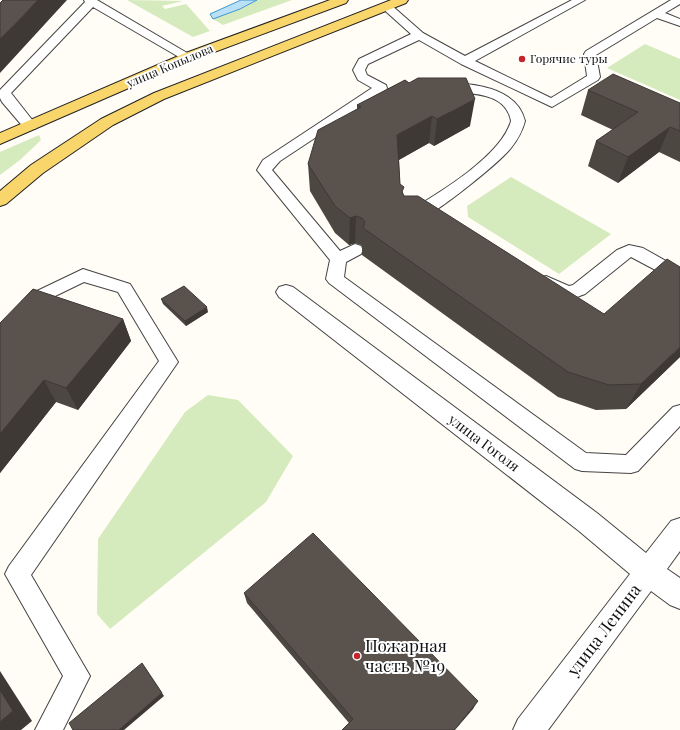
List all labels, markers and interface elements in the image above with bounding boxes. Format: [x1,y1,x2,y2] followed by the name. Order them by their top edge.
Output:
[123,40,215,91] street label: улица Копылова
[530,50,608,66] place label: Горячие туры
[517,54,527,64] marker: Горячие туры
[444,409,524,476] street label: улица Гоголя
[561,578,645,681] street label: улица Ленина
[365,634,447,676] place label: Пожарная часть №19
[352,651,362,661] marker: Пожарная часть №19

